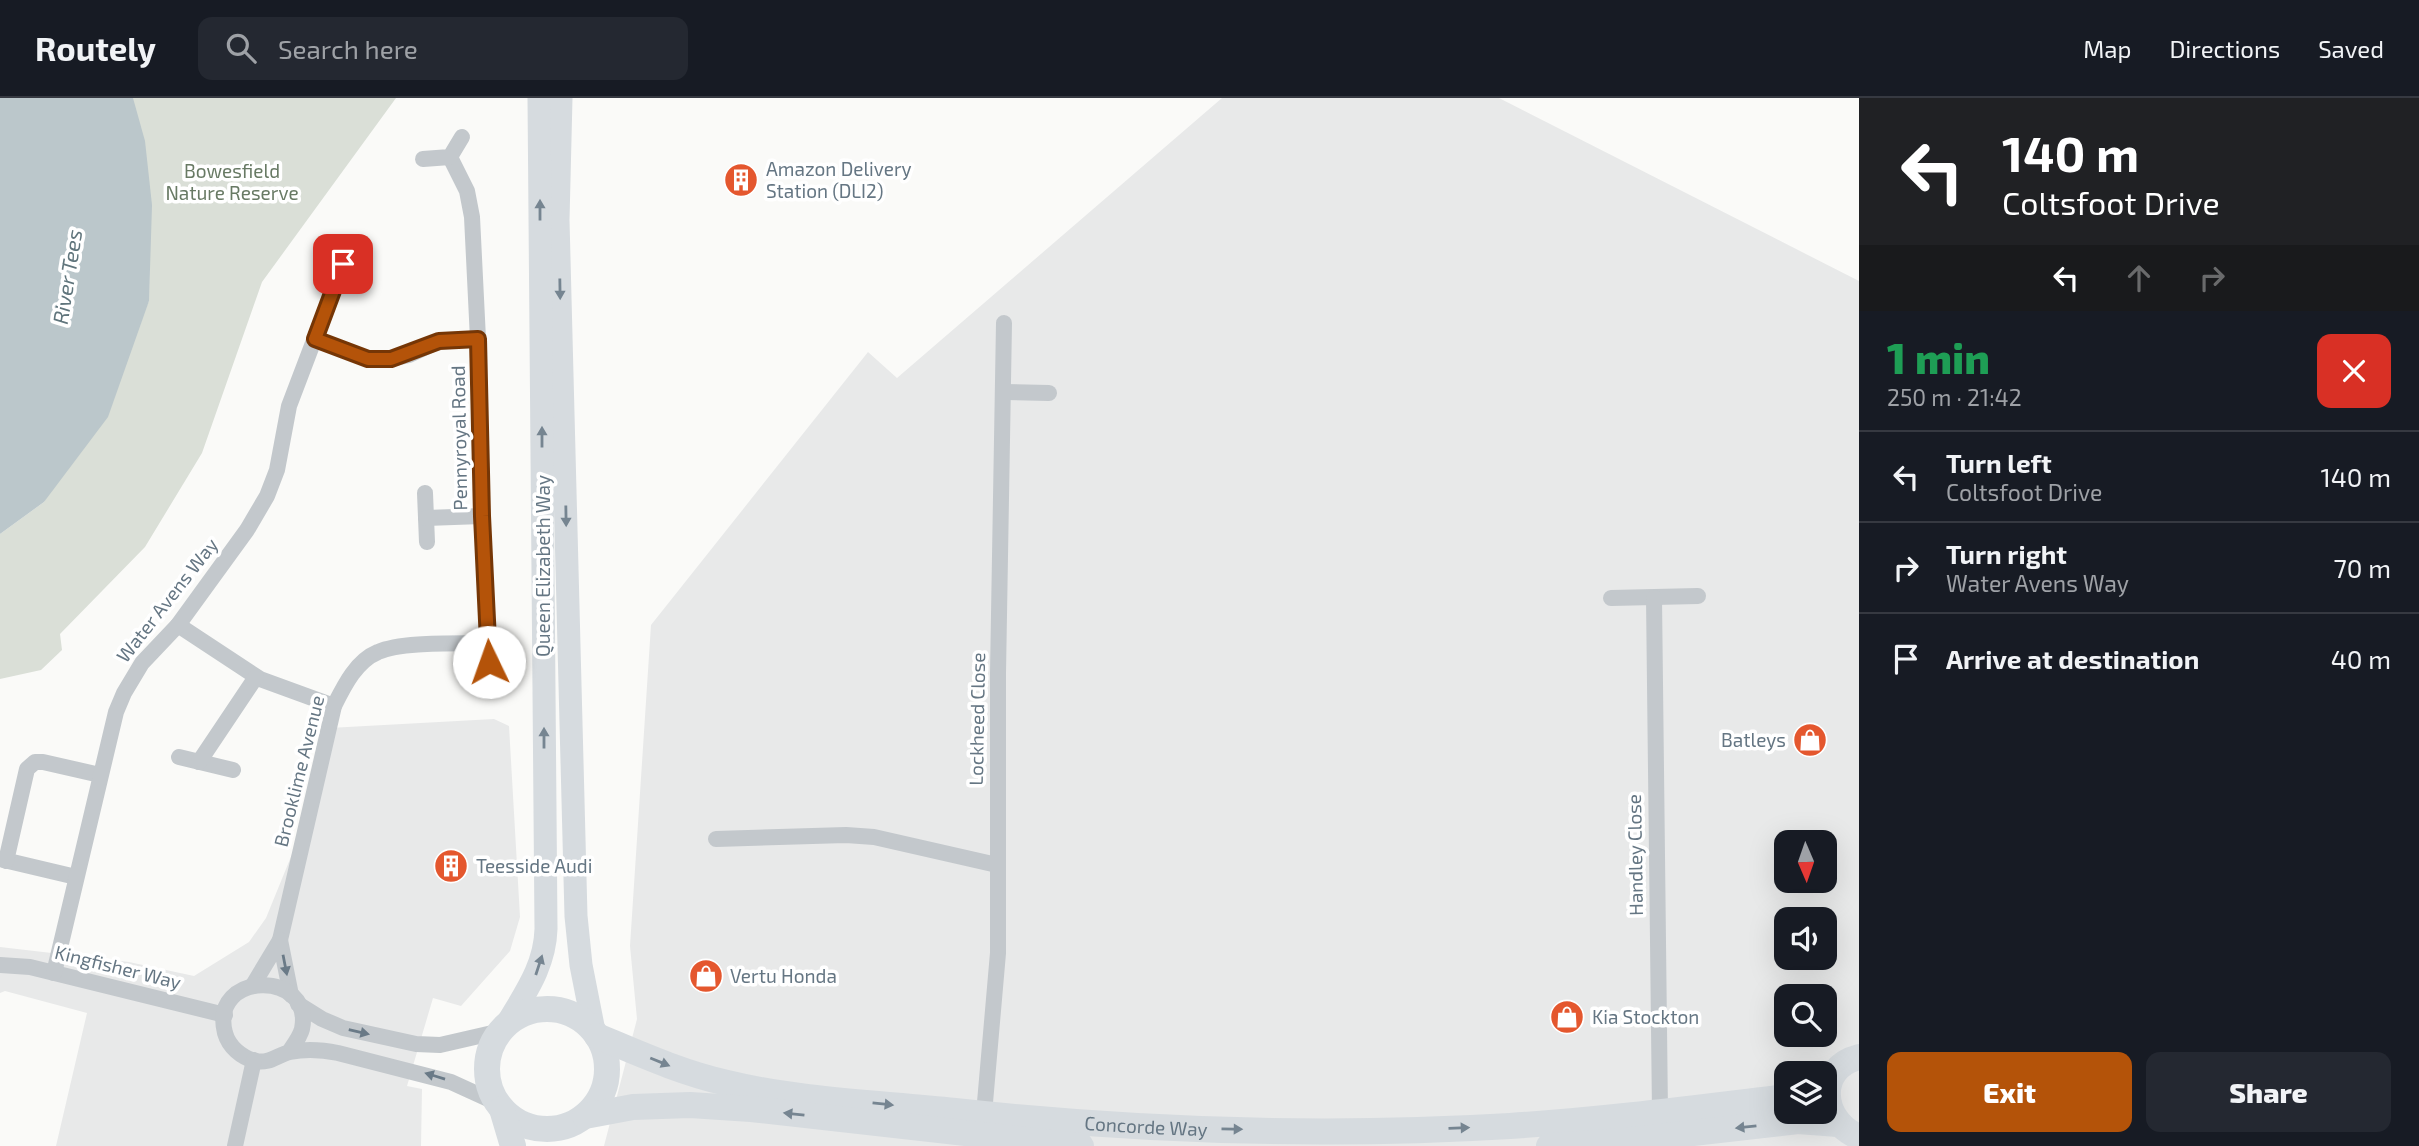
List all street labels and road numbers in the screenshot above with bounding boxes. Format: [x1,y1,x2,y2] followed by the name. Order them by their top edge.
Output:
[446,365,471,511] street label: Pennyroyal Road
[531,475,554,657] street label: Queen Elizabeth Way
[111,533,222,666] street label: Water Avens Way
[964,652,989,786] street label: Lockheed Close
[269,693,328,849] street label: Brooklime Avenue
[1622,794,1647,916] street label: Handley Close
[53,940,184,993] street label: Kingfisher Way
[1084,1111,1208,1140] street label: Concorde Way

